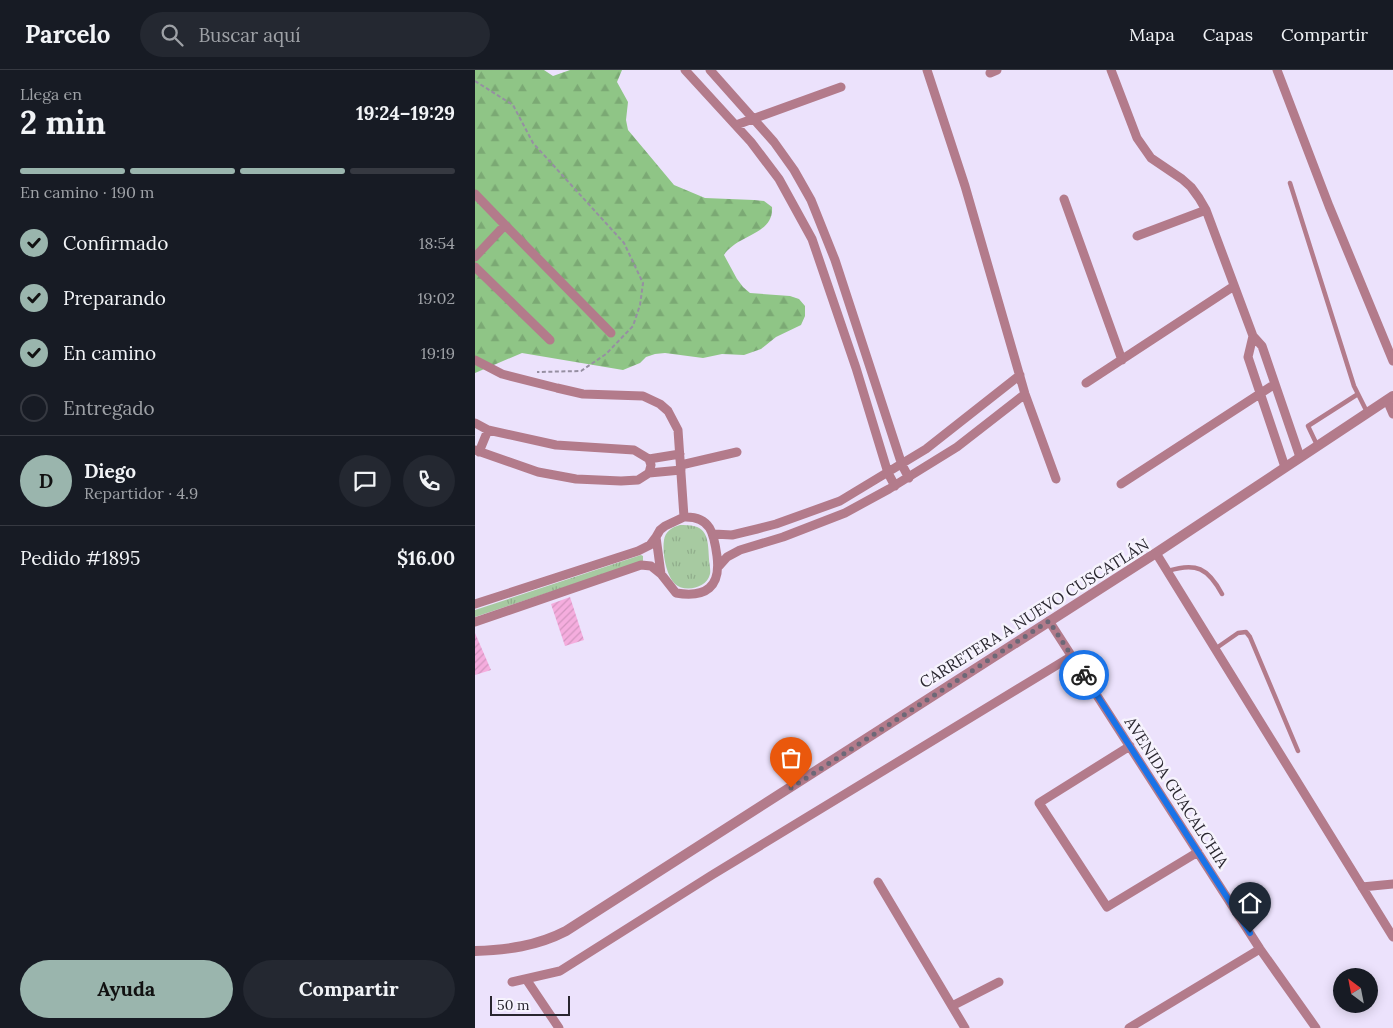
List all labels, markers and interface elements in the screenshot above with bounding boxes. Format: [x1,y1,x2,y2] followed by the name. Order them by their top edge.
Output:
[140,12,490,57] search box
[25,19,110,50] text: Parcelo
[158,21,186,49] icon: search
[198,23,301,47] text: Buscar aquí
[1129,23,1175,46] text: Mapa
[1203,23,1253,46] text: Capas
[1281,23,1368,46] text: Compartir
[20,84,82,104] text: Llega en
[356,101,455,125] text: 19:24–19:29
[20,102,106,143] text: 2 min
[20,182,154,202] text: En camino · 190 m
[20,229,48,257] icon: check
[63,231,168,255] text: Confirmado
[419,233,455,253] text: 18:54
[20,284,48,312] icon: check
[63,286,166,310] text: Preparando
[418,288,455,308] text: 19:02
[20,339,48,367] icon: check
[63,341,156,365] text: En camino
[421,343,455,363] text: 19:19
[63,396,155,420] text: Entregado
[339,455,391,507] button: chat
[403,455,455,507] button: phone
[84,459,136,483] text: Diego
[39,469,53,493] text: D
[84,483,198,503] text: Repartidor · 4.9
[916,534,1152,692] street label: CARRETERA A NUEVO CUSCATLÁN
[20,546,140,570] text: Pedido #1895
[397,546,455,570] text: $16.00
[1059,650,1109,700] courier
[1070,661,1098,689] icon: bike
[1120,712,1234,872] street label: AVENIDA GUACALCHIA
[770,737,812,788] pin
[777,744,805,772] icon: bag
[1229,882,1271,933] pin
[1236,889,1264,917] icon: home
[20,960,233,1018] button: Ayuda
[243,960,455,1018] button: Compartir
[1333,968,1377,1012] north arrow
[1333,968,1378,1013] map controls
[490,993,570,1016] scale bar
[497,996,530,1014] text: 50 m

